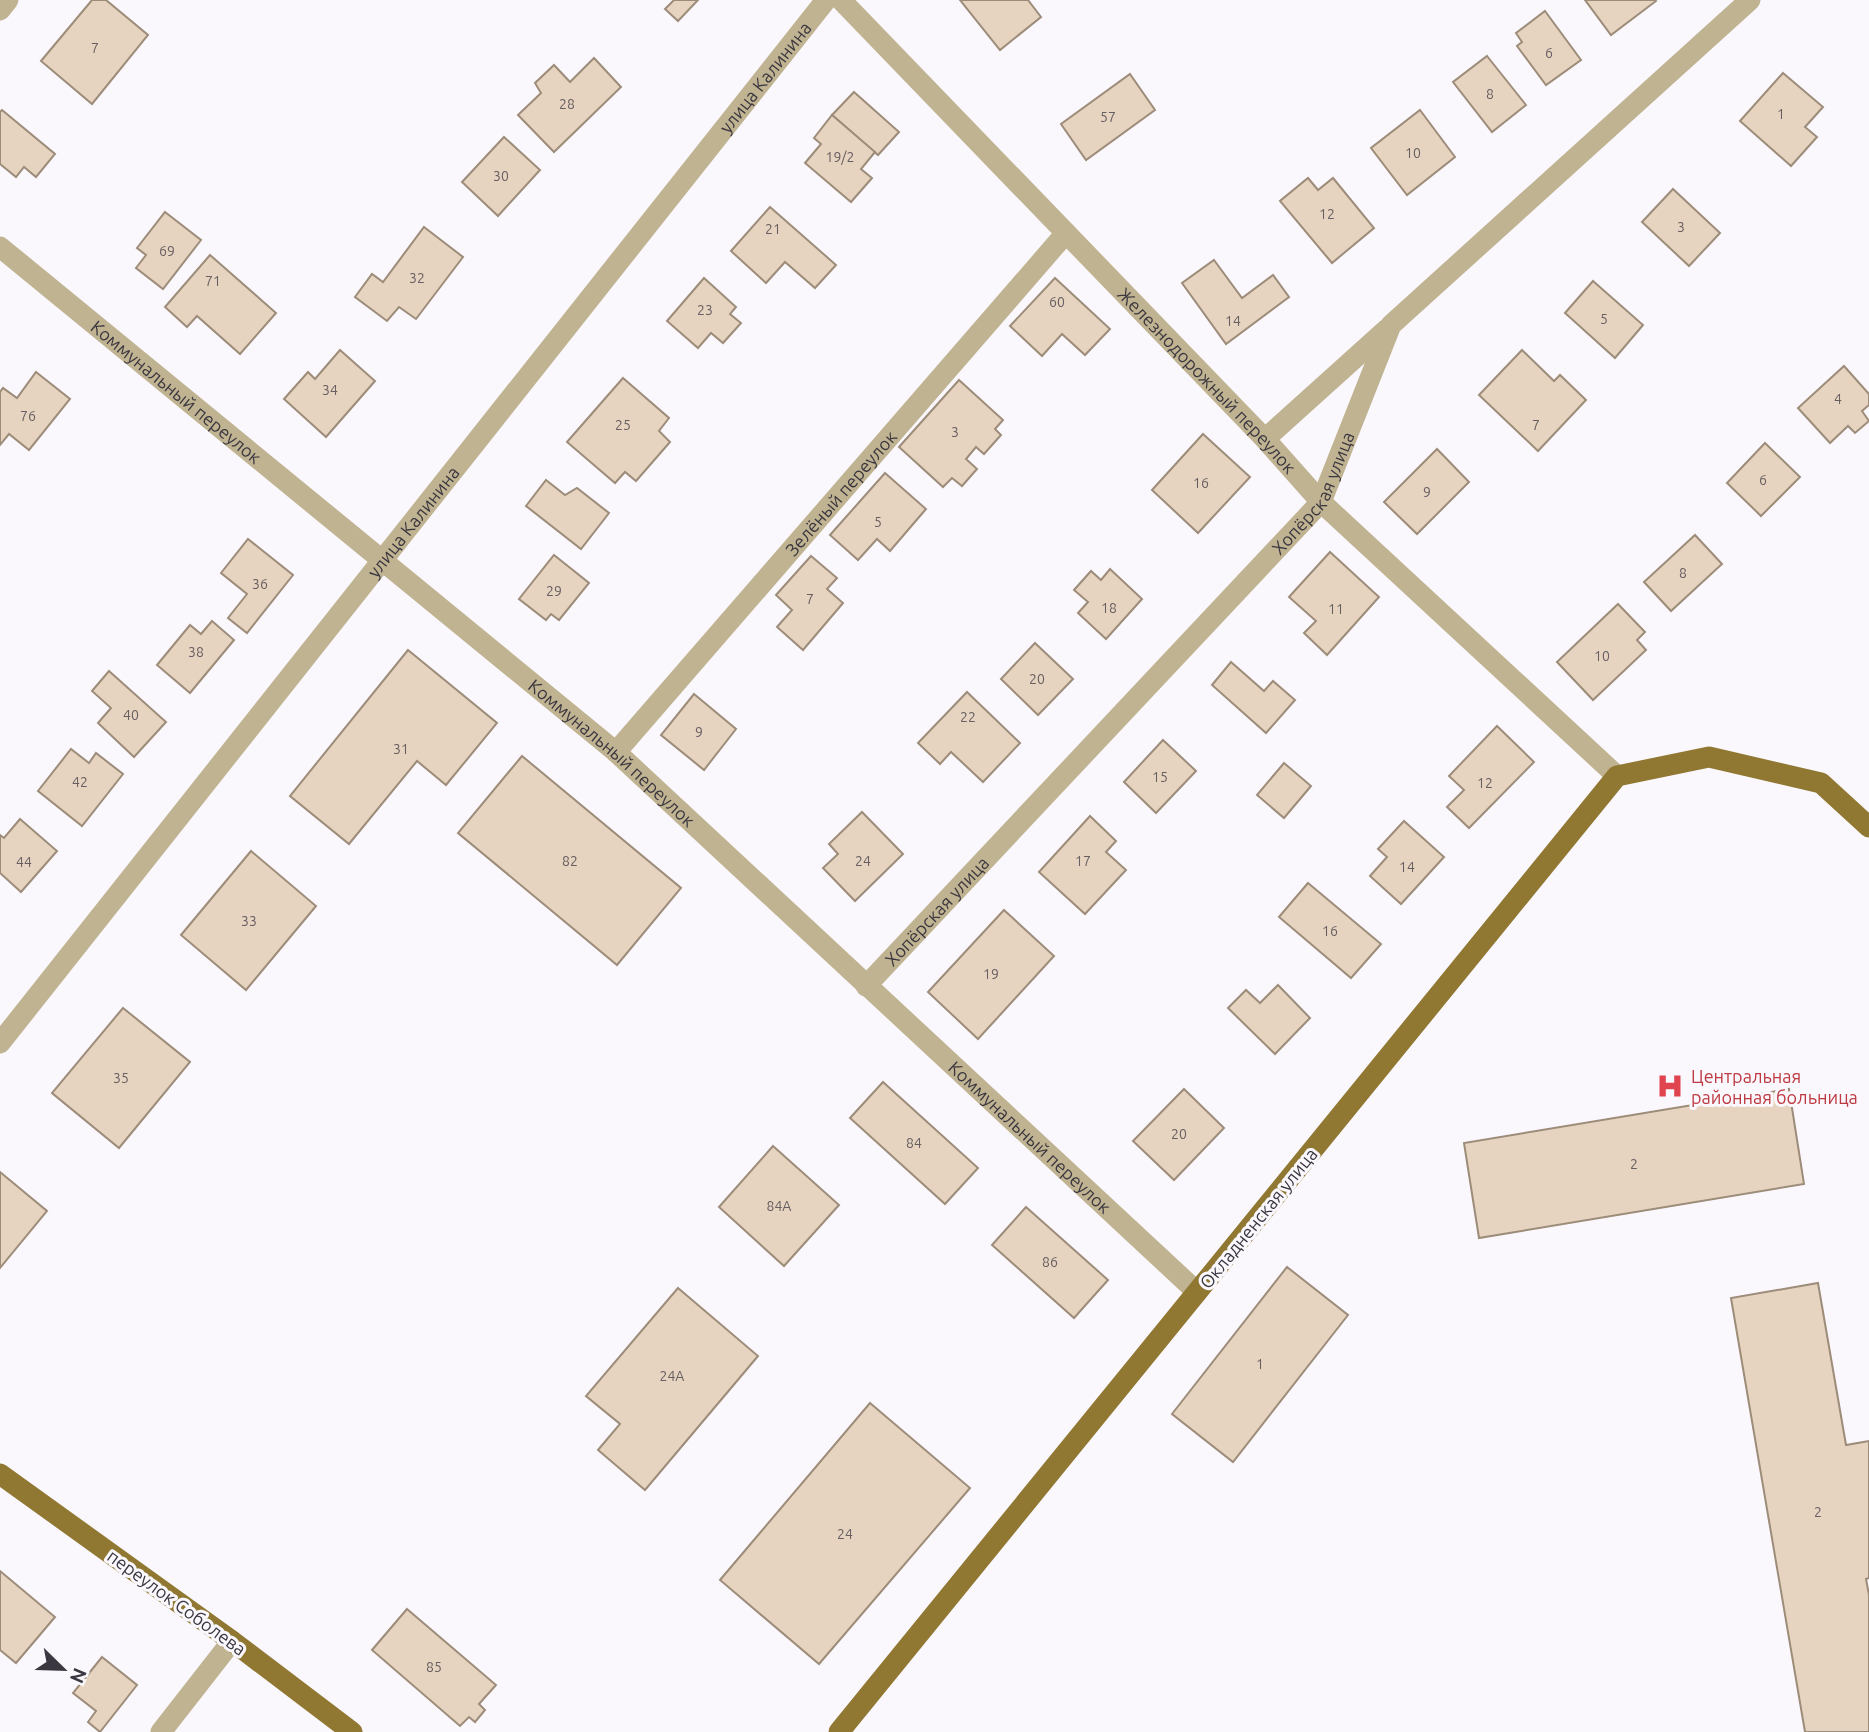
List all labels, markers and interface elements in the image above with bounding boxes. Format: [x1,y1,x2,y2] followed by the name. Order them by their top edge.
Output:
[715,18,815,137] street label: улица Калинина
[91,40,99,56] house number: 7
[1545,45,1553,61] house number: 6
[1486,86,1494,102] house number: 8
[559,96,575,112] house number: 28
[1777,106,1785,122] house number: 1
[1100,109,1116,125] house number: 57
[1405,145,1421,161] house number: 10
[826,149,854,165] house number: 19/2
[493,168,509,184] house number: 30
[1319,206,1335,222] house number: 12
[1677,219,1685,235] house number: 3
[765,221,781,237] house number: 21
[159,243,175,259] house number: 69
[409,270,425,286] house number: 32
[205,273,221,289] house number: 71
[1114,283,1300,477] street label: Железнодорожный переулок
[1049,294,1065,310] house number: 60
[697,302,713,318] house number: 23
[1600,311,1608,327] house number: 5
[1225,313,1241,329] house number: 14
[87,316,265,467] street label: Коммунальный переулок
[322,382,338,398] house number: 34
[1834,391,1842,407] house number: 4
[20,408,36,424] house number: 76
[615,417,631,433] house number: 25
[1532,417,1540,433] house number: 7
[951,424,959,440] house number: 3
[781,426,900,559] street label: Зелёный переулок
[1268,429,1358,558] street label: Хопёрская улица
[363,462,463,581] street label: улица Калинина
[1759,472,1767,488] house number: 6
[1193,475,1209,491] house number: 16
[1423,484,1431,500] house number: 9
[874,514,882,530] house number: 5
[1679,565,1687,581] house number: 8
[252,576,268,592] house number: 36
[546,583,562,599] house number: 29
[806,591,814,607] house number: 7
[1101,600,1117,616] house number: 18
[1328,601,1344,617] house number: 11
[188,644,204,660] house number: 38
[1594,648,1610,664] house number: 10
[1029,671,1045,687] house number: 20
[525,675,699,830] street label: Коммунальный переулок
[123,707,139,723] house number: 40
[960,709,976,725] house number: 22
[695,724,703,740] house number: 9
[393,741,409,757] house number: 31
[1152,769,1168,785] house number: 15
[72,774,88,790] house number: 42
[1477,775,1493,791] house number: 12
[881,852,993,970] street label: Хопёрская улица
[562,853,578,869] house number: 82
[855,853,871,869] house number: 24
[1075,853,1091,869] house number: 17
[16,854,32,870] house number: 44
[1399,859,1415,875] house number: 14
[241,913,257,929] house number: 33
[1322,923,1338,939] house number: 16
[983,966,999,982] house number: 19
[945,1057,1115,1217] street label: Коммунальный переулок
[1691,1066,1858,1107] place label: Центральная районная больница
[113,1070,129,1086] house number: 35
[1655,1071,1685,1101] hospital icon: Центральная районная больница
[1171,1126,1187,1142] house number: 20
[906,1135,922,1151] house number: 84
[1195,1144,1321,1292] street label: Окладненская улица
[1630,1156,1638,1172] house number: 2
[767,1198,791,1214] house number: 84А
[1042,1254,1058,1270] house number: 86
[1256,1356,1264,1372] house number: 1
[660,1368,684,1384] house number: 24А
[1814,1504,1822,1520] house number: 2
[837,1526,853,1542] house number: 24
[104,1545,250,1659] street label: переулок Соболева
[28,1634,98,1704] north arrow
[426,1659,442,1675] house number: 85
[66,1665,92,1686] text: N

